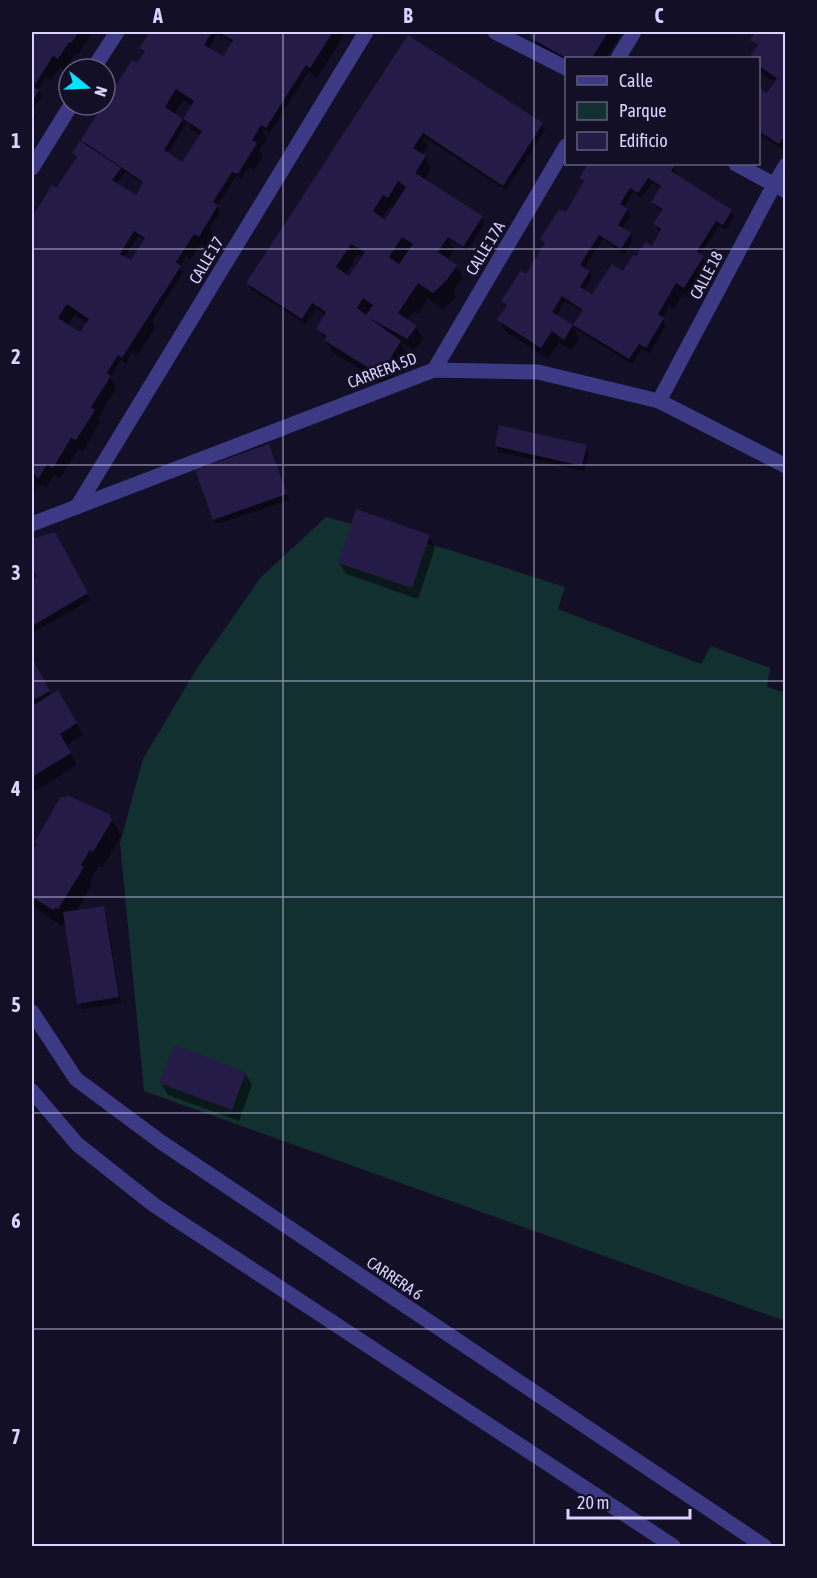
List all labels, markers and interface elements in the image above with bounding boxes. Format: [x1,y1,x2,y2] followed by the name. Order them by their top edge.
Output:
[152,4,163,27] text: A
[403,4,413,27] text: B
[655,4,664,27] text: C
[57,57,117,117] north arrow
[565,57,760,165] legend
[619,70,653,91] text: Calle
[91,84,111,99] text: N
[619,100,667,121] text: Parque
[11,129,21,152] text: 1
[619,130,668,151] text: Edificio
[462,218,508,278] street label: CALLE 17A
[185,233,227,287] street label: CALLE 17
[686,248,726,302] street label: CALLE 18
[11,345,21,368] text: 2
[345,349,419,391] street label: CARRERA 5D
[11,561,21,584] text: 3
[10,777,21,800] text: 4
[11,993,21,1016] text: 5
[11,1209,21,1232] text: 6
[364,1253,426,1303] street label: CARRERA 6
[11,1425,21,1448] text: 7
[568,1482,690,1520] scale bar
[577,1492,609,1513] text: 20 m

